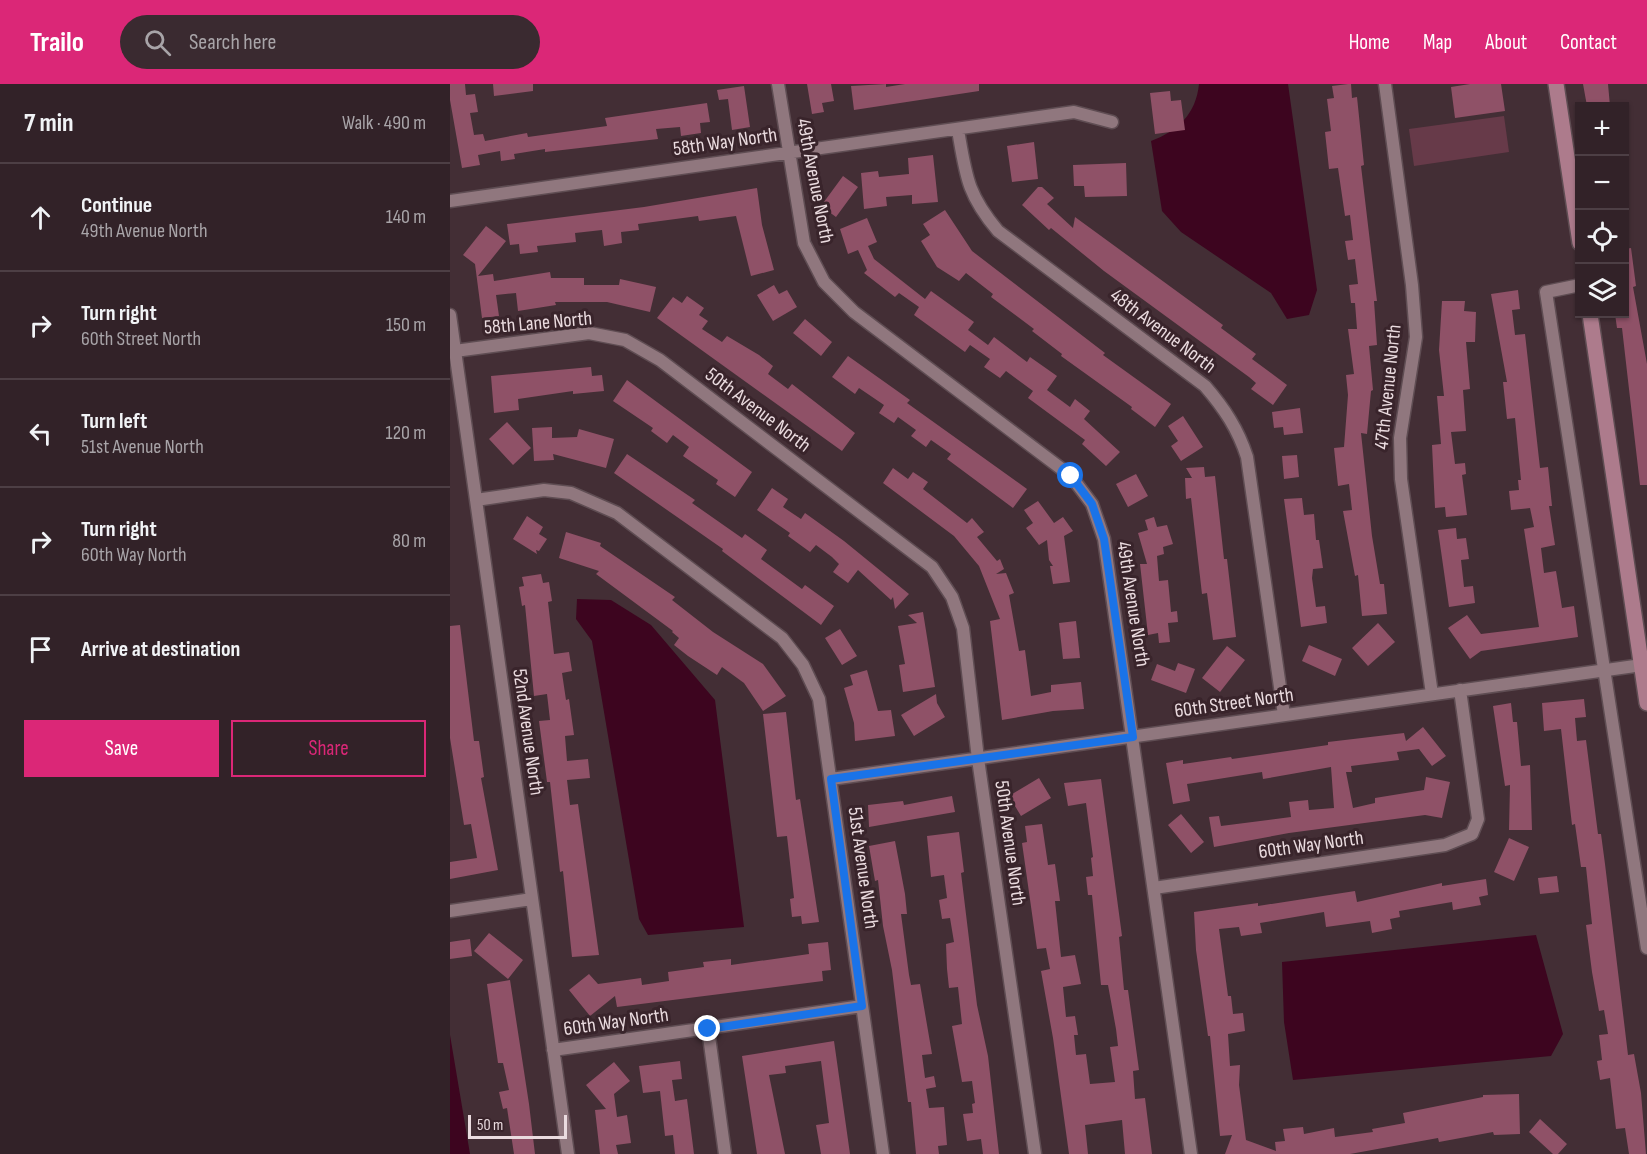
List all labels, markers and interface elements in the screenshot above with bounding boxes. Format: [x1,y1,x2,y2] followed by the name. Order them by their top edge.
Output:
[120,15,540,69] search box
[30,26,84,59] text: Trailo
[141,26,174,59] icon: search
[189,29,276,56] text: Search here
[1349,30,1390,55] text: Home
[1423,30,1452,55] text: Map
[1485,30,1527,55] text: About
[1560,30,1617,55] text: Contact
[1575,102,1629,318] map controls
[1575,102,1629,156] button: +
[24,108,73,139] text: 7 min
[342,111,426,135] text: Walk · 490 m
[791,117,839,245] street label: 49th Avenue North
[671,123,779,161] street label: 58th Way North
[1575,156,1629,210] button: −
[81,192,152,219] text: Continue
[24,201,57,234] icon: ahead
[386,205,426,229] text: 140 m
[1575,210,1629,264] button: locate
[81,219,207,243] text: 49th Avenue North
[1575,264,1629,318] button: layers
[1105,283,1221,379] street label: 48th Avenue North
[81,300,157,327] text: Turn right
[483,306,593,340] street label: 58th Lane North
[24,309,57,342] icon: right
[386,313,426,337] text: 150 m
[1370,323,1406,451] street label: 47th Avenue North
[81,327,201,351] text: 60th Street North
[700,363,816,457] street label: 50th Avenue North
[81,408,147,435] text: Turn left
[24,417,57,450] icon: left
[386,421,426,445] text: 120 m
[81,435,204,459] text: 51st Avenue North
[1057,462,1083,488] route start
[81,516,157,543] text: Turn right
[24,525,57,558] icon: right
[392,529,426,553] text: 80 m
[1111,540,1155,668] street label: 49th Avenue North
[81,543,187,567] text: 60th Way North
[24,633,57,666] icon: arrive
[81,636,240,663] text: Arrive at destination
[507,667,549,797] street label: 52nd Avenue North
[1173,683,1295,723] street label: 60th Street North
[24,720,219,777] button: Save
[231,720,426,777] button: Share
[989,779,1031,907] street label: 50th Avenue North
[843,806,883,930] street label: 51st Avenue North
[1257,826,1365,864] street label: 60th Way North
[562,1003,670,1041] street label: 60th Way North
[694,1015,720,1041] route end
[468,1112,567,1140] scale bar
[477,1116,503,1135] text: 50 m

